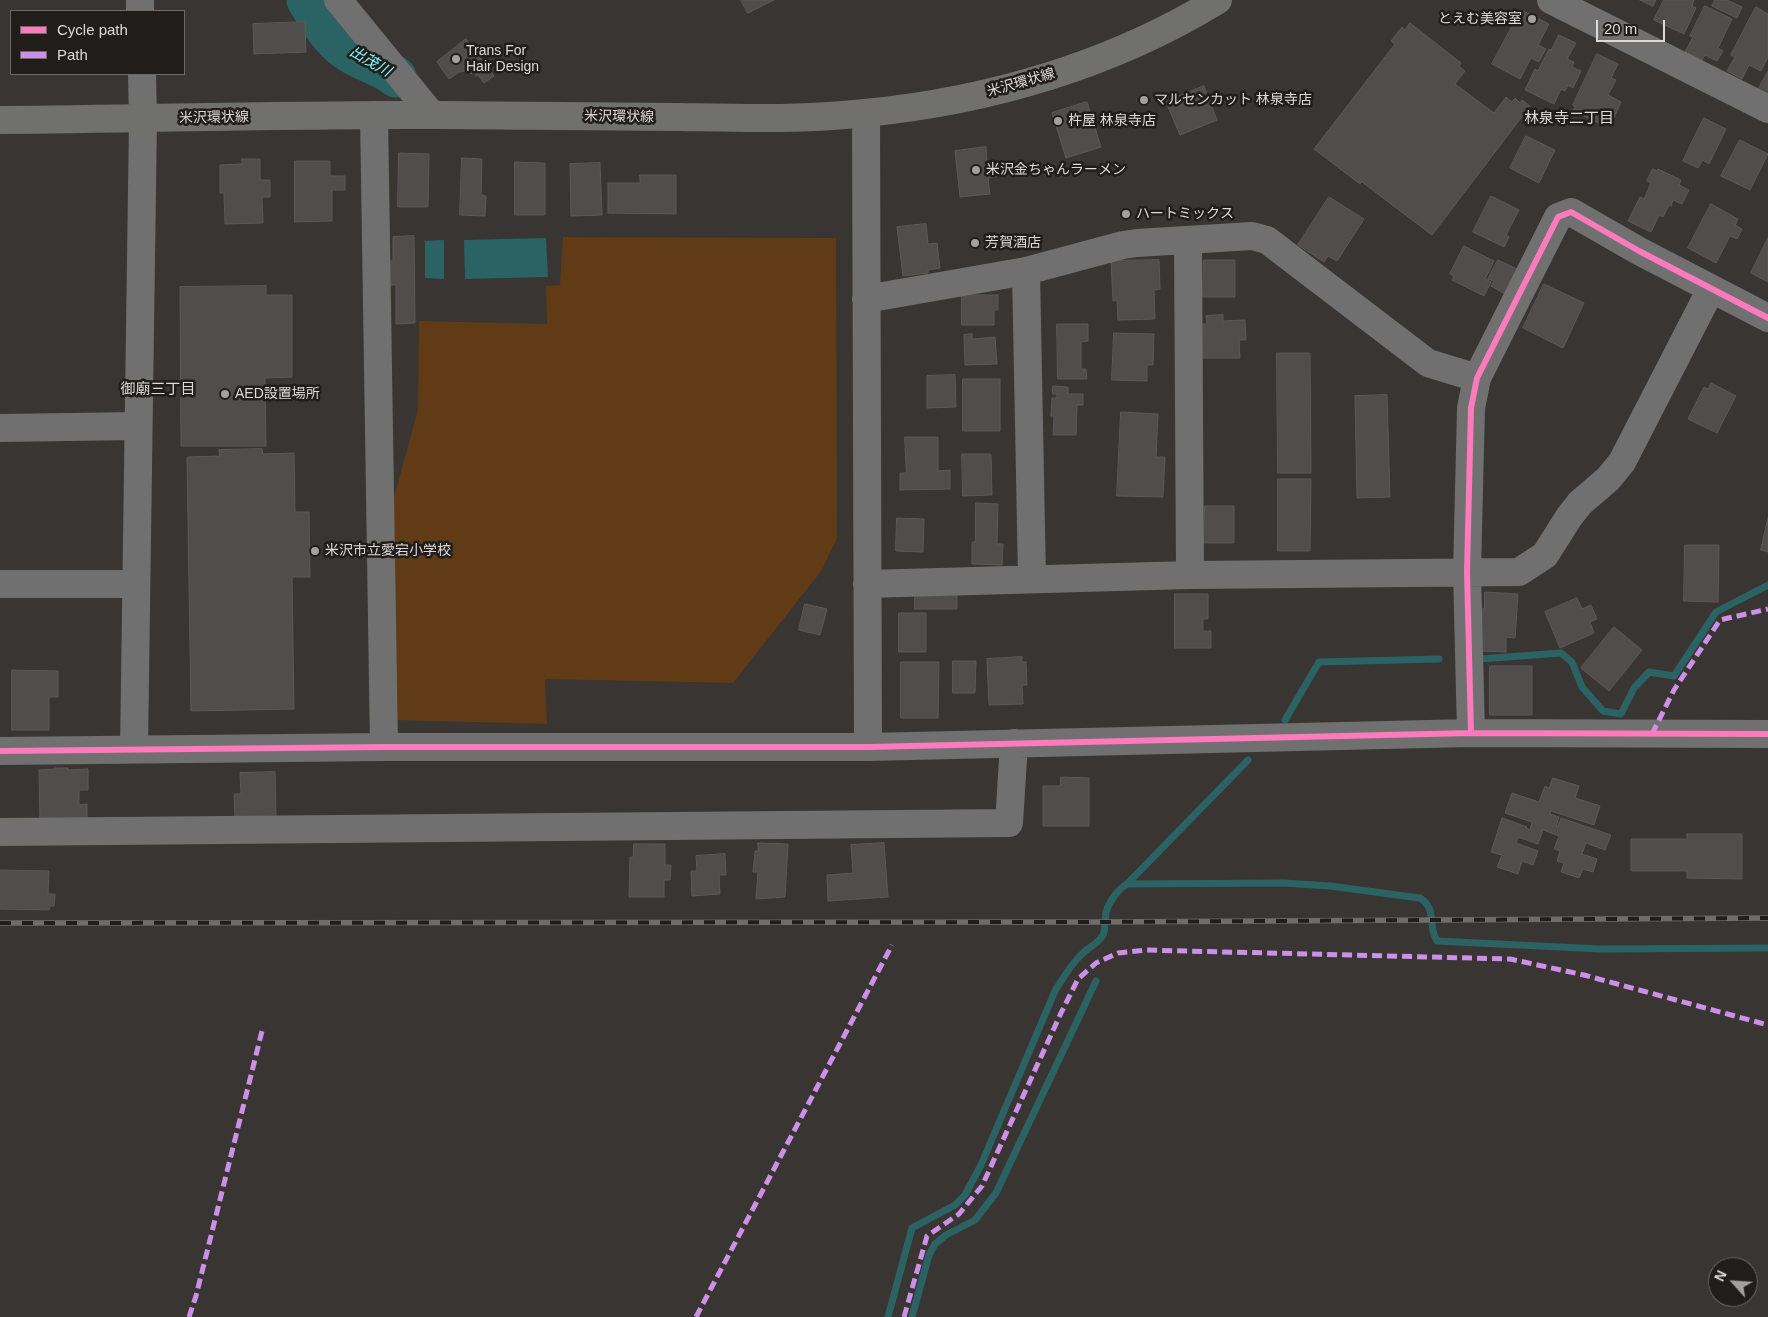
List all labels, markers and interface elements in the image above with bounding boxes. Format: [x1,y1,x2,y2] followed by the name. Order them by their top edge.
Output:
[10,10,185,75] legend
[1598,10,1667,42] scale bar
[1438,11,1522,27] place label: とえむ美容室
[1526,13,1538,25] marker: とえむ美容室
[1604,20,1637,37] text: 20 m
[57,21,128,38] text: Cycle path
[346,43,394,81] water label: 出茂川
[466,43,539,75] place label: Trans For Hair Design
[57,46,88,63] text: Path
[450,53,462,65] marker: Trans For Hair Design
[985,65,1057,101] street label: 米沢環状線
[1154,92,1312,108] place label: マルセンカット 林泉寺店
[1138,94,1150,106] marker: マルセンカット 林泉寺店
[584,108,654,126] street label: 米沢環状線
[179,109,249,127] street label: 米沢環状線
[1524,110,1614,128] district label: 林泉寺二丁目
[1068,113,1156,129] place label: 杵屋 林泉寺店
[1052,115,1064,127] marker: 杵屋 林泉寺店
[986,162,1126,178] place label: 米沢金ちゃんラーメン
[970,164,982,176] marker: 米沢金ちゃんラーメン
[1136,206,1234,222] place label: ハートミックス
[1120,208,1132,220] marker: ハートミックス
[985,235,1041,251] place label: 芳賀酒店
[969,237,981,249] marker: 芳賀酒店
[121,381,195,399] district label: 御廟三丁目
[235,386,320,402] place label: AED設置場所
[219,388,231,400] marker: AED設置場所
[325,543,451,559] place label: 米沢市立愛宕小学校
[309,545,321,557] marker: 米沢市立愛宕小学校
[1708,1257,1758,1307] north arrow
[1711,1268,1730,1284] text: N

